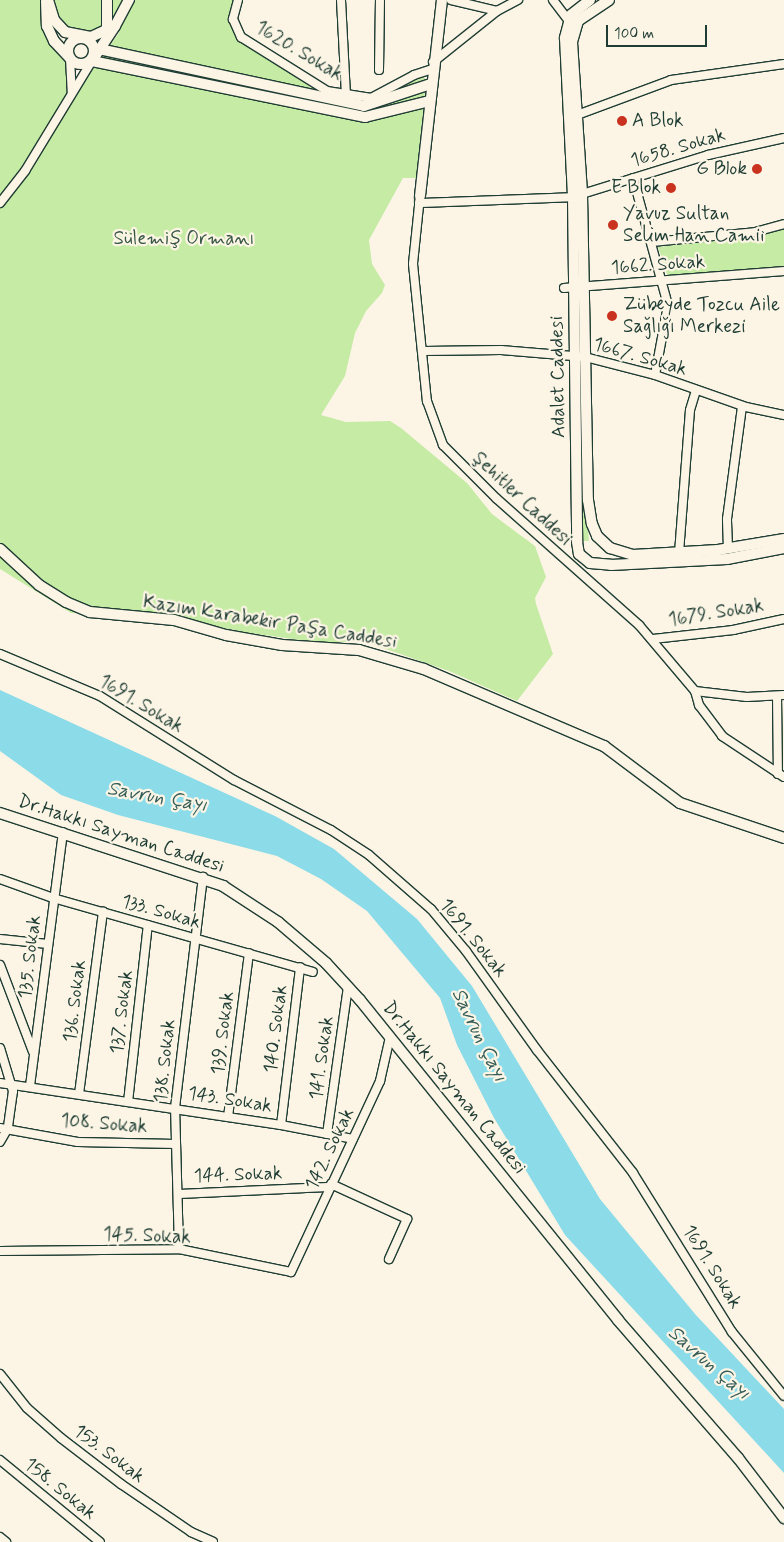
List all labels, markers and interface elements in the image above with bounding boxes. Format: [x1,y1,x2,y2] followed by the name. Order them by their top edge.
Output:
[609,15,710,47] scale bar
[251,16,347,86] street label: 1620. Sokak
[614,24,654,44] text: 100 m
[632,110,684,132] place label: A Blok
[616,115,628,127] marker: A Blok
[628,124,728,172] street label: 1658. Sokak
[695,158,747,180] place label: G Blok
[751,163,763,175] marker: G Blok
[611,177,661,199] place label: E Blok
[665,182,677,194] marker: E Blok
[623,203,763,247] place label: Yavuz Sultan Selim Han Camii
[607,219,619,231] marker: Yavuz Sultan Selim Han Camii
[113,228,255,250] park label: Sülemiş Ormanı
[610,250,706,280] street label: 1662. Sokak
[623,294,775,338] place label: Zübeyde Tozcu Aile Sağlığı Merkezi
[605,309,619,323] marker: Zübeyde Tozcu Aile Sağlığı Merkezi
[546,316,570,438] street label: Adalet Caddesi
[590,333,690,381] street label: 1667. Sokak
[466,446,578,552] street label: Şehitler Caddesi
[142,591,398,653] street label: Kazım Karabekir Paşa Caddesi
[667,594,765,632] street label: 1679. Sokak
[95,670,187,738] street label: 1691. Sokak
[105,776,209,818] water label: Savrun Çayı
[14,790,228,878] street label: Dr.Hakkı Sayman Caddesi
[119,890,203,934] street label: 133. Sokak
[434,894,512,982] street label: 1691. Sokak
[14,914,46,1000] street label: 135. Sokak
[59,959,91,1043] street label: 136. Sokak
[106,969,138,1055] street label: 137. Sokak
[259,984,293,1074] street label: 140. Sokak
[446,985,512,1085] water label: Savrun Çayı
[207,990,239,1076] street label: 139. Sokak
[377,997,531,1179] street label: Dr.Hakkı Sayman Caddesi
[305,1015,339,1101] street label: 141. Sokak
[149,1018,181,1104] street label: 138. Sokak
[186,1082,274,1118] street label: 143. Sokak
[300,1104,360,1194] street label: 142. Sokak
[60,1110,148,1138] street label: 108. Sokak
[193,1162,283,1188] street label: 144. Sokak
[677,1221,747,1313] street label: 1691. Sokak
[103,1223,191,1249] street label: 145. Sokak
[663,1321,755,1405] water label: Savrun Çayı
[69,1420,149,1488] street label: 153. Sokak
[19,1453,101,1525] street label: 158. Sokak

